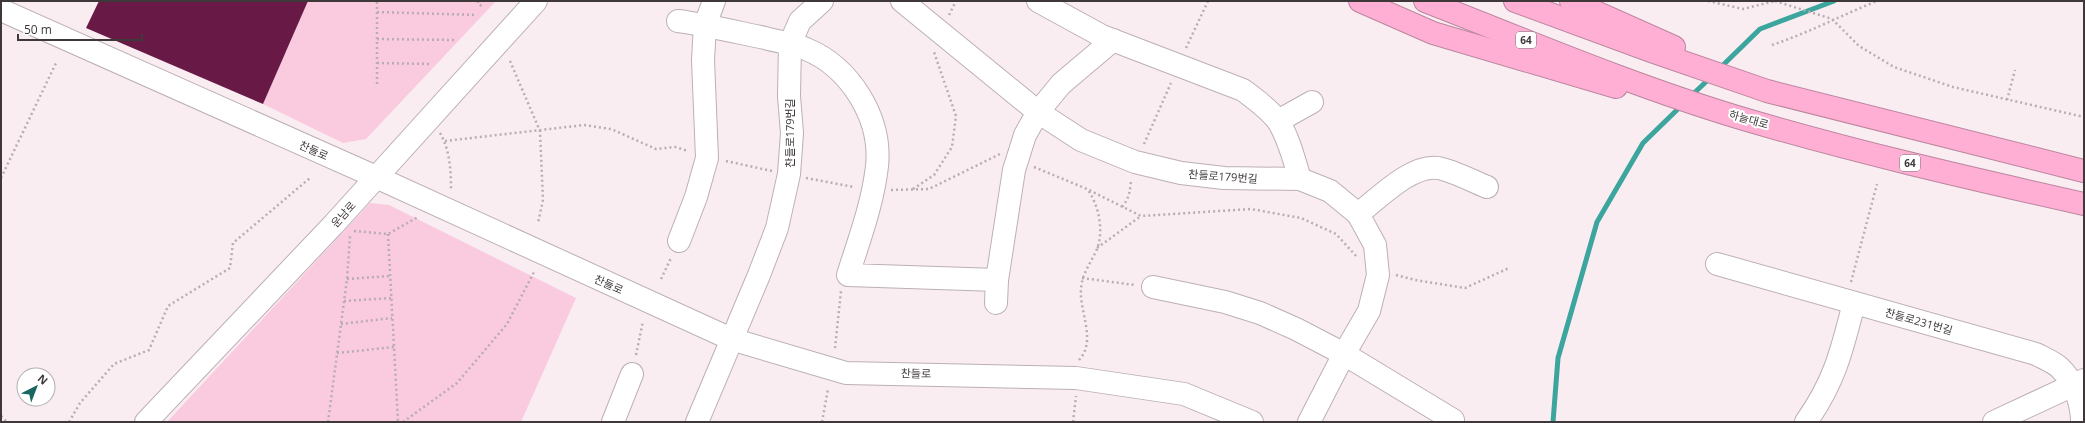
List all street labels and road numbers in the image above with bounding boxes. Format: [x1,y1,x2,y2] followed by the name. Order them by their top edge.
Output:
[1516,32,1536,48] road number: 64
[782,98,797,168] street label: 찬들로179번길
[1727,106,1771,132] street label: 하늘대로
[297,137,331,163] street label: 찬들로
[1900,155,1920,171] road number: 64
[1188,166,1258,186] street label: 찬들로179번길
[327,198,359,230] street label: 운남로
[592,271,626,297] street label: 찬들로
[1884,304,1954,338] street label: 찬들로231번길
[901,365,931,381] street label: 찬들로

